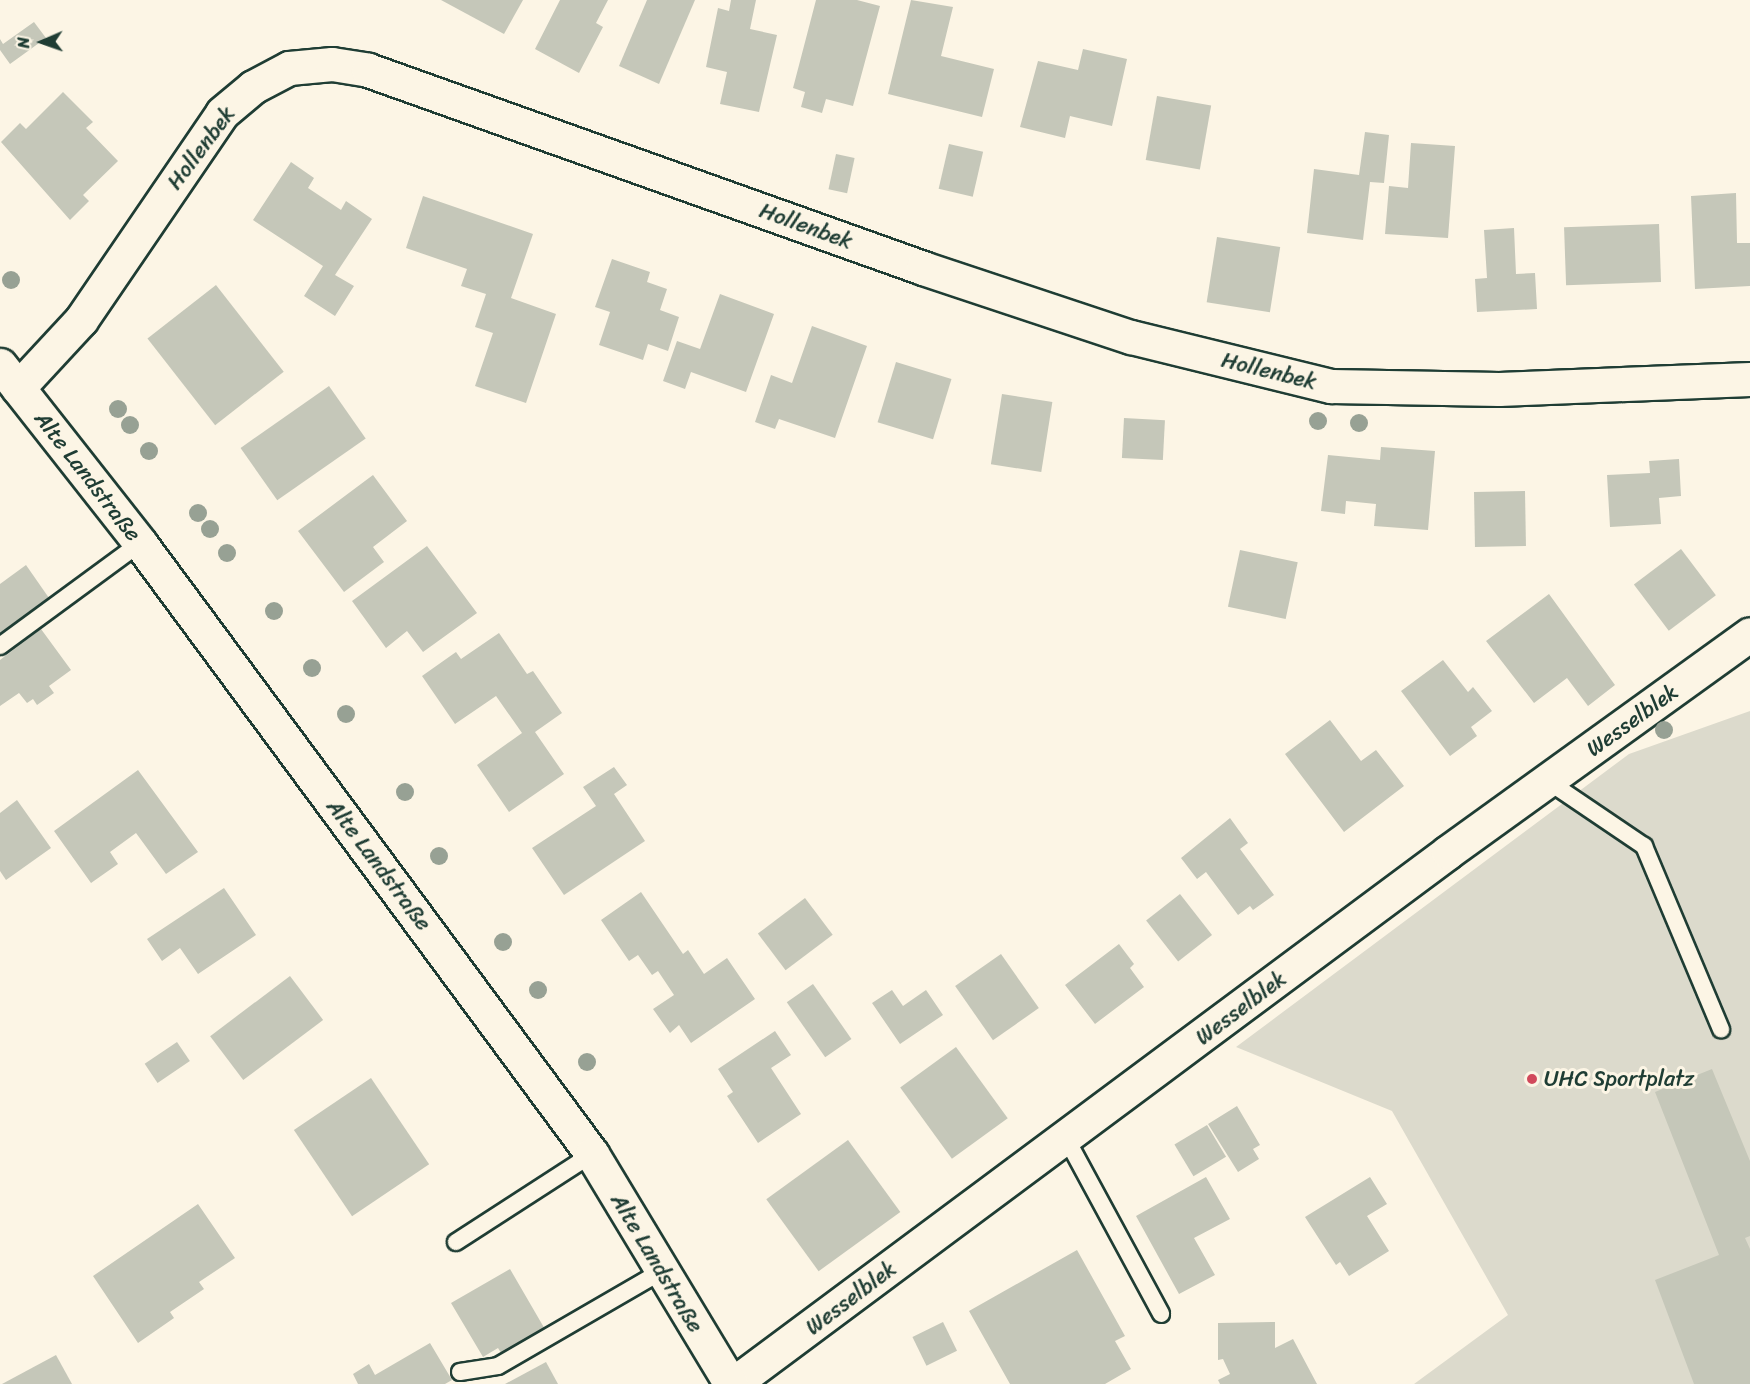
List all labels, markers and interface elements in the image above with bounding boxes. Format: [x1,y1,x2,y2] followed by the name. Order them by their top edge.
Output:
[12,12,72,72] north arrow
[9,37,38,49] text: N
[161,101,241,195] street label: Hollenbek
[756,197,856,255] street label: Hollenbek
[1219,346,1319,396] street label: Hollenbek
[29,406,147,546] street label: Alte Landstraße
[1581,678,1683,762] street label: Wesselblek
[321,795,437,935] street label: Alte Landstraße
[1190,965,1292,1051] street label: Wesselblek
[1544,1066,1696,1092] place label: UHC Sportplatz
[1525,1072,1539,1086] marker: UHC Sportplatz
[605,1189,709,1337] street label: Alte Landstraße
[800,1255,902,1341] street label: Wesselblek

